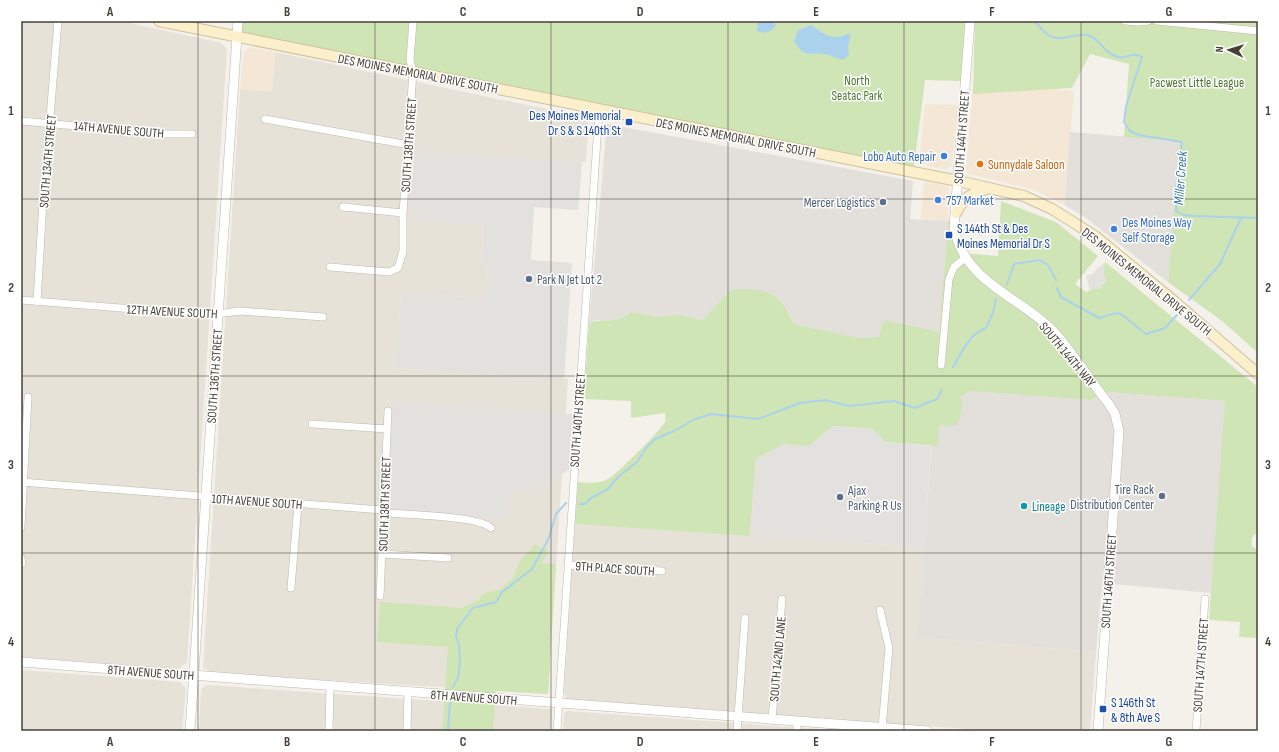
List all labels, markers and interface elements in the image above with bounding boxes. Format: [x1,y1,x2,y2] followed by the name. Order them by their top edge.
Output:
[106,4,114,20] text: A
[284,4,290,20] text: B
[460,4,467,20] text: C
[637,4,644,20] text: D
[813,4,819,20] text: E
[989,4,995,20] text: F
[1166,4,1173,20] text: G
[1209,30,1249,70] north arrow
[1213,46,1226,53] text: N
[336,51,499,97] street label: DES MOINES MEMORIAL DRIVE SOUTH
[832,73,883,104] park label: North Seatac Park
[1150,75,1244,91] park label: Pacwest Little League
[951,90,973,184] street label: SOUTH 144TH STREET
[398,97,420,193] street label: SOUTH 138TH STREET
[8,103,14,119] text: 1
[1265,103,1271,119] text: 1
[529,108,621,139] place label: Des Moines Memorial Dr S & S 140th St
[36,114,60,209] street label: SOUTH 134TH STREET
[654,115,817,161] street label: DES MOINES MEMORIAL DRIVE SOUTH
[624,117,634,127] marker: Des Moines Memorial Dr S & S 140th St
[73,118,165,142] street label: 14TH AVENUE SOUTH
[863,149,936,165] place label: Lobo Auto Repair
[1170,150,1191,205] water label: Miller Creek
[939,151,949,161] marker: Lobo Auto Repair
[988,157,1064,173] place label: Sunnydale Saloon
[975,159,985,169] marker: Sunnydale Saloon
[946,193,994,209] place label: 757 Market
[804,195,875,211] place label: Mercer Logistics
[933,195,943,205] marker: 757 Market
[878,197,888,207] marker: Mercer Logistics
[1122,215,1191,246] place label: Des Moines Way Self Storage
[957,221,1051,252] place label: S 144th St & Des Moines Memorial Dr S
[1078,224,1215,339] street label: DES MOINES MEMORIAL DRIVE SOUTH
[1109,224,1119,234] marker: Des Moines Way Self Storage
[944,230,954,240] marker: S 144th St & Des Moines Memorial Dr S
[537,272,602,288] place label: Park N Jet Lot 2
[524,274,534,284] marker: Park N Jet Lot 2
[8,280,14,296] text: 2
[1265,280,1271,296] text: 2
[126,302,218,322] street label: 12TH AVENUE SOUTH
[1035,319,1099,391] street label: SOUTH 144TH WAY
[204,328,226,424] street label: SOUTH 136TH STREET
[567,372,589,468] street label: SOUTH 140TH STREET
[375,456,395,552] street label: SOUTH 138TH STREET
[8,457,14,473] text: 3
[1265,457,1271,473] text: 3
[1070,482,1154,513] place label: Tire Rack Distribution Center
[847,483,902,514] place label: Ajax Parking R Us
[211,491,303,513] street label: 10TH AVENUE SOUTH
[1157,491,1167,501] marker: Tire Rack Distribution Center
[835,492,845,502] marker: Ajax Parking R Us
[1032,499,1065,515] place label: Lineage
[1019,501,1029,511] marker: Lineage
[1098,533,1120,629] street label: SOUTH 146TH STREET
[575,558,655,580] street label: 9TH PLACE SOUTH
[766,616,790,702] street label: SOUTH 142ND LANE
[1190,617,1212,713] street label: SOUTH 147TH STREET
[8,634,14,650] text: 4
[1265,634,1271,650] text: 4
[107,662,195,684] street label: 8TH AVENUE SOUTH
[430,687,518,709] street label: 8TH AVENUE SOUTH
[1111,695,1161,726] place label: S 146th St & 8th Ave S
[1098,704,1108,714] marker: S 146th St & 8th Ave S
[106,734,114,750] text: A
[284,734,290,750] text: B
[460,734,467,750] text: C
[637,734,644,750] text: D
[813,734,819,750] text: E
[989,734,995,750] text: F
[1166,734,1173,750] text: G

